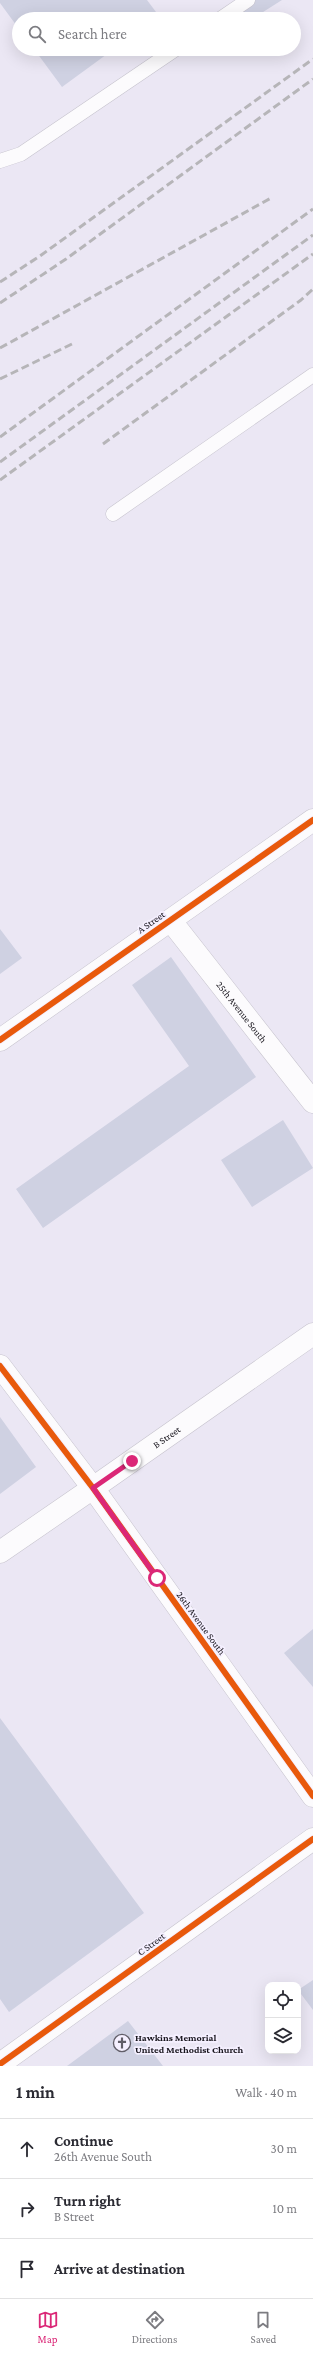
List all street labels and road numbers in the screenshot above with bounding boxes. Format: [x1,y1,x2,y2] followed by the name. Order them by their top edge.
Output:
[135,908,167,935] street label: A Street
[214,979,270,1045] street label: 25th Avenue South
[151,1423,183,1450] street label: B Street
[174,1589,228,1657] street label: 26th Avenue South
[135,1930,167,1958] street label: C Street

